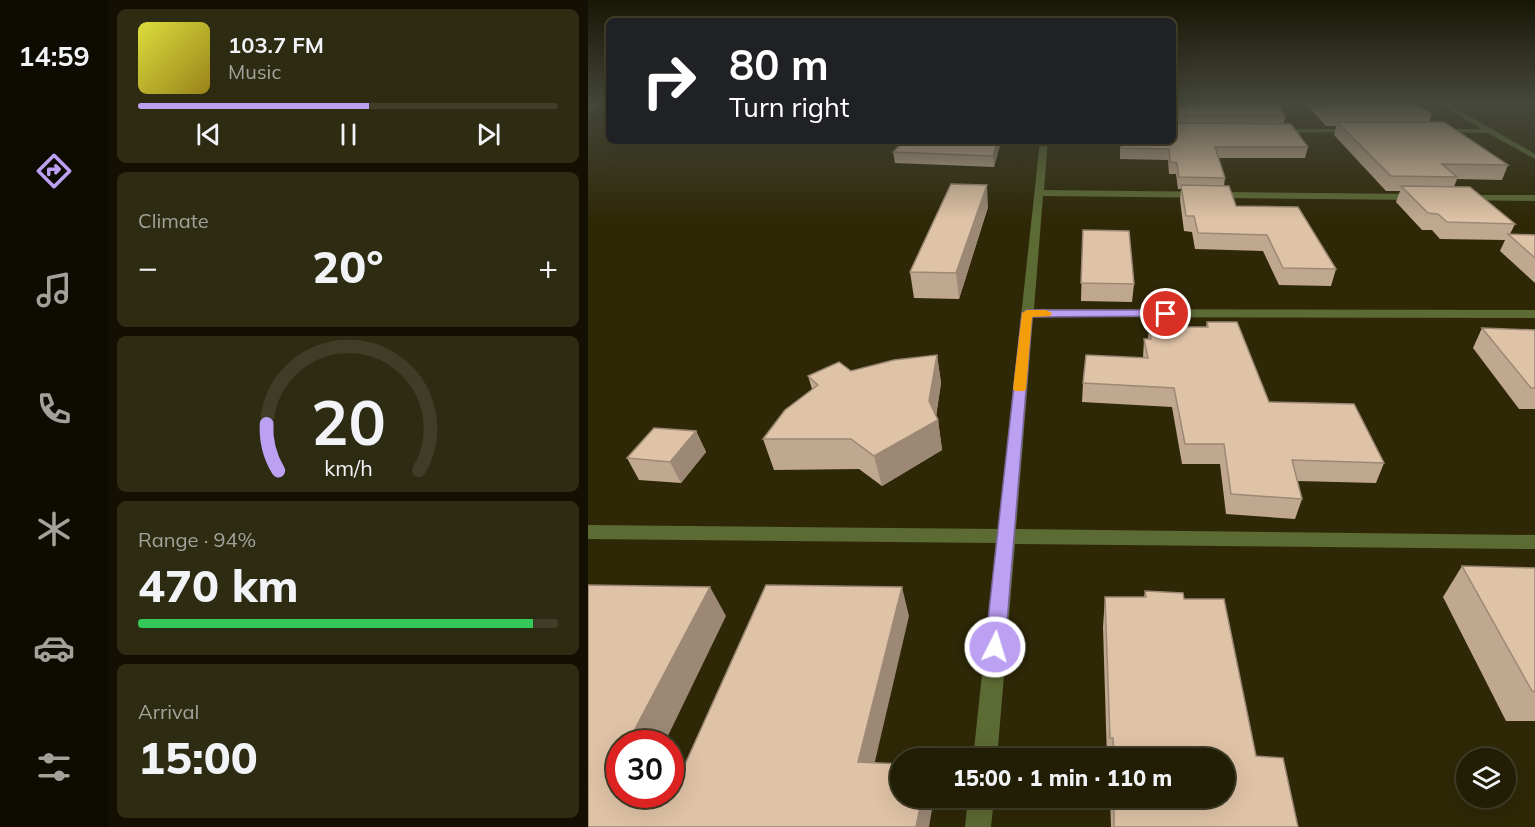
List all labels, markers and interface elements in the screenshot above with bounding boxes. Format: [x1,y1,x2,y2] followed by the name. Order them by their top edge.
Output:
[228,31,324,59] text: 103.7 FM
[729,38,829,91] text: 80 m
[18,39,90,73] text: 14:59
[630,42,708,120] icon: right
[228,59,281,84] text: Music
[729,90,849,124] text: Turn right
[192,118,225,151] icon: previous
[332,118,365,151] icon: pause
[472,118,505,151] icon: next
[33,150,75,192] icon: directions
[138,208,209,233] text: Climate
[312,238,384,294] text: 20°
[138,246,158,287] text: −
[538,246,558,287] text: +
[33,269,75,311] icon: music
[1140,288,1191,339] pin
[1149,297,1182,330] icon: arrive
[311,382,385,461] text: 20
[33,388,75,430] icon: phone
[324,454,372,481] text: km/h
[33,508,75,550] icon: climate
[138,527,256,552] text: Range · 94%
[138,557,299,613] text: 470 km
[963,615,1027,679] position arrow
[33,627,75,669] icon: car
[138,699,199,724] text: Arrival
[138,729,258,785] text: 15:00
[606,730,684,808] speed limit sign: 30
[33,746,75,788] icon: filters
[1456,748,1516,808] map controls
[1456,748,1516,808] button: layers
[953,764,1172,792] text: 15:00 · 1 min · 110 m

